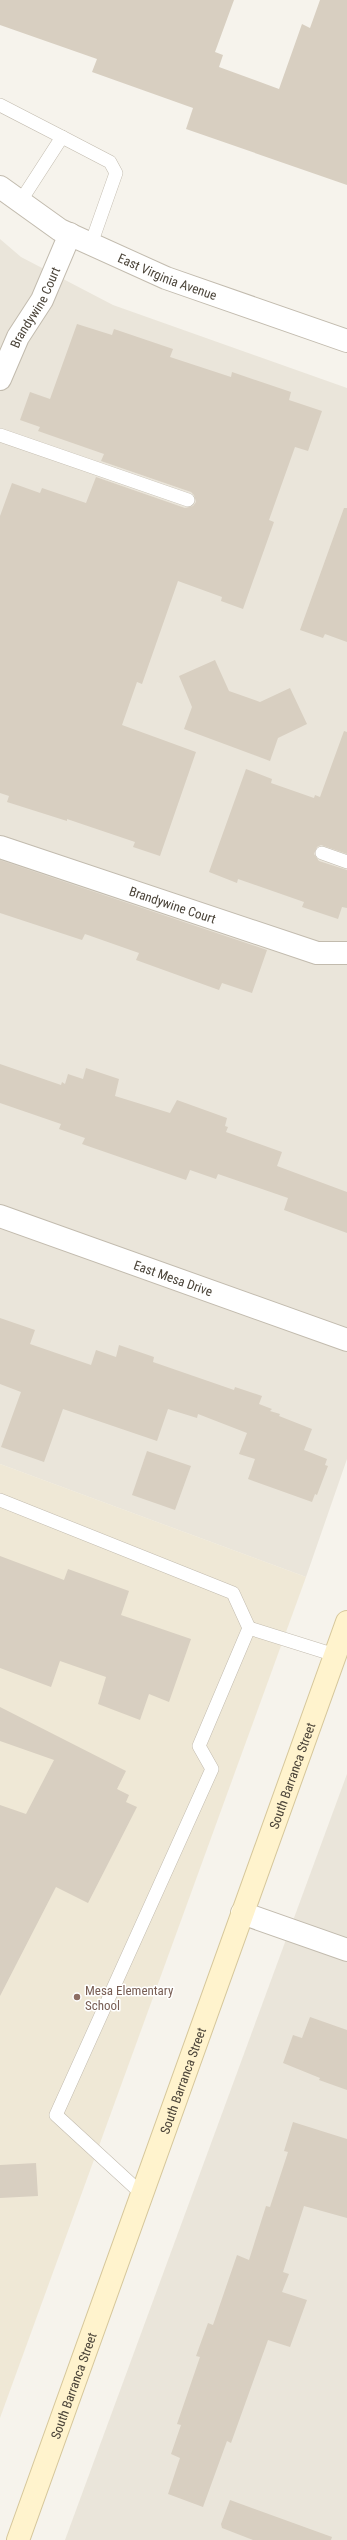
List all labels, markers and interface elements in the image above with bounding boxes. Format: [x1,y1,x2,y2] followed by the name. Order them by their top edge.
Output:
[116,250,219,303] street label: East Virginia Avenue
[7,265,63,350] street label: Brandywine Court
[127,884,218,927] street label: Brandywine Court
[132,1257,214,1299] street label: East Mesa Drive
[266,1720,318,1831] street label: South Barranca Street
[85,1983,174,2013] place label: Mesa Elementary School
[72,1992,82,2002] marker: Mesa Elementary School
[157,2025,209,2136] street label: South Barranca Street
[48,2330,100,2441] street label: South Barranca Street

